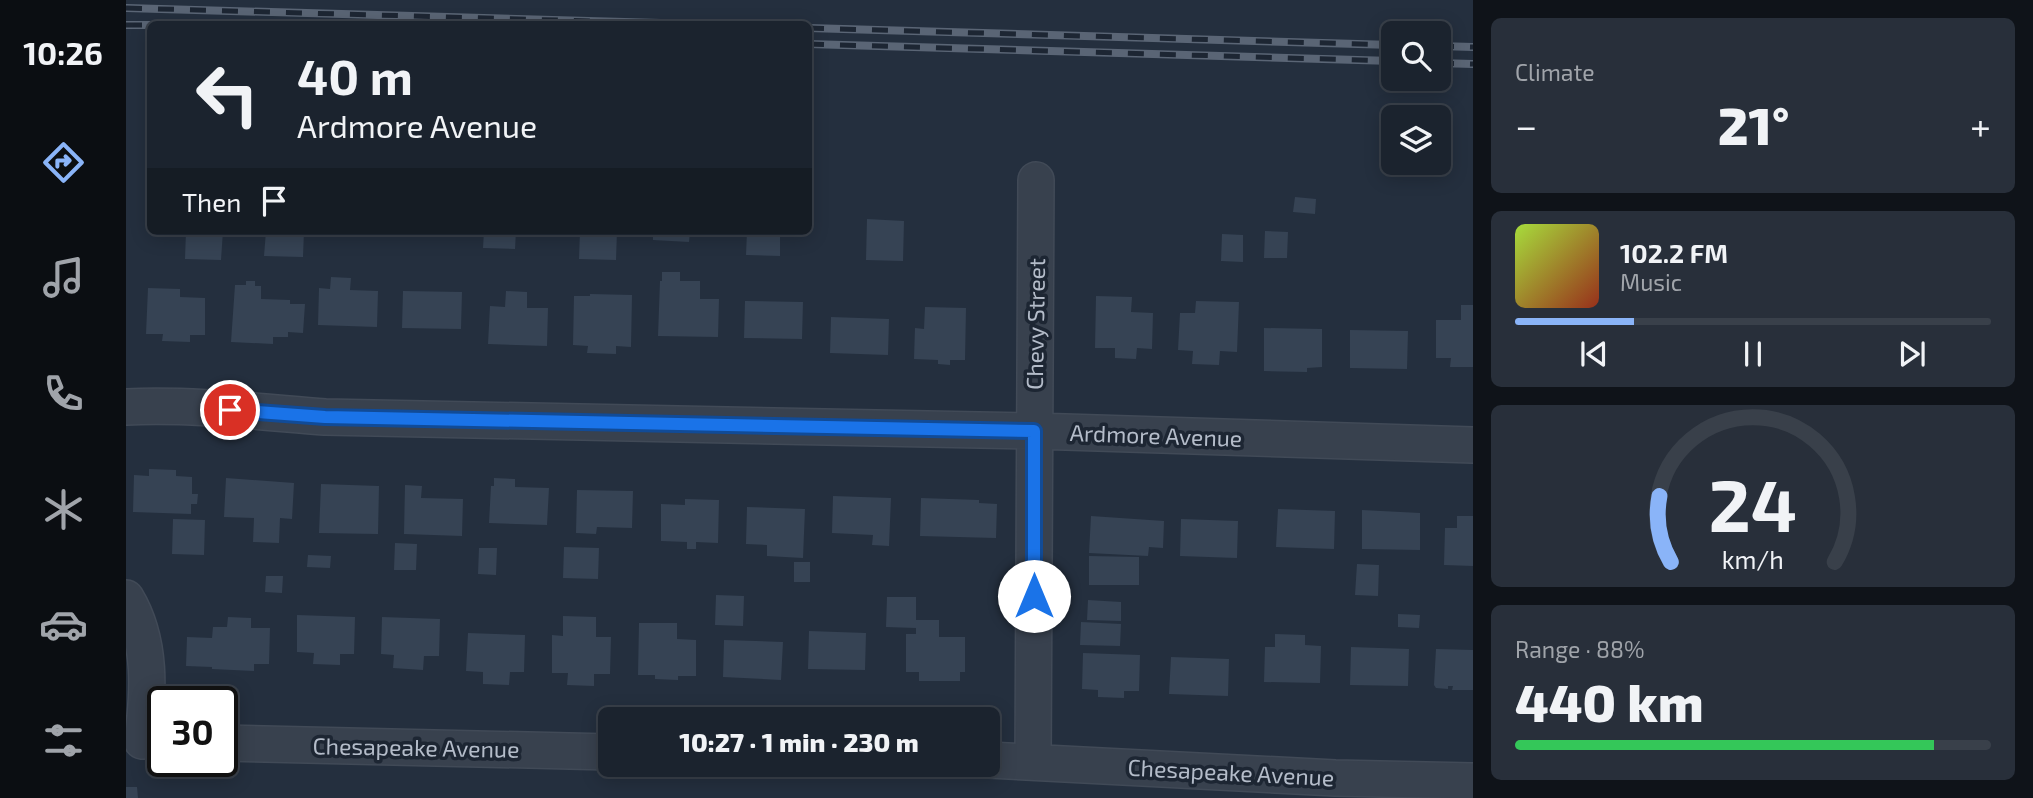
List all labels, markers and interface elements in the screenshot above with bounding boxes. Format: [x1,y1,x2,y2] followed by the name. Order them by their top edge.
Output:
[1381,21,1451,175] map controls
[1381,21,1451,91] button: search
[23,33,103,71] text: 10:26
[297,46,413,105] text: 40 m
[182,49,273,140] icon: left
[1515,58,1595,86] text: Climate
[1718,93,1789,155] text: 21°
[1515,102,1537,148] text: −
[1970,102,1991,148] text: +
[1381,105,1451,175] button: layers
[297,106,537,144] text: Ardmore Avenue
[39,138,88,187] icon: directions
[255,182,293,220] icon: arrive
[182,186,241,217] text: Then
[1620,237,1728,268] text: 102.2 FM
[39,253,88,302] icon: music
[1020,258,1050,390] street label: Chevy Street
[1620,268,1682,296] text: Music
[1575,335,1613,373] icon: previous
[1734,335,1772,373] icon: pause
[1893,335,1931,373] icon: next
[39,369,88,418] icon: phone
[200,380,260,440] pin
[211,391,249,429] icon: arrive
[1069,418,1243,452] street label: Ardmore Avenue
[1709,459,1797,547] text: 24
[39,485,88,534] icon: climate
[1722,543,1784,573] text: km/h
[997,559,1071,633] position arrow
[39,600,88,649] icon: car
[1515,635,1644,663] text: Range · 88%
[1515,670,1704,732] text: 440 km
[147,686,238,777] speed limit sign: 30
[39,716,88,765] icon: filters
[679,726,919,757] text: 10:27 · 1 min · 230 m
[312,731,520,763] street label: Chesapeake Avenue
[1127,753,1335,791] street label: Chesapeake Avenue

